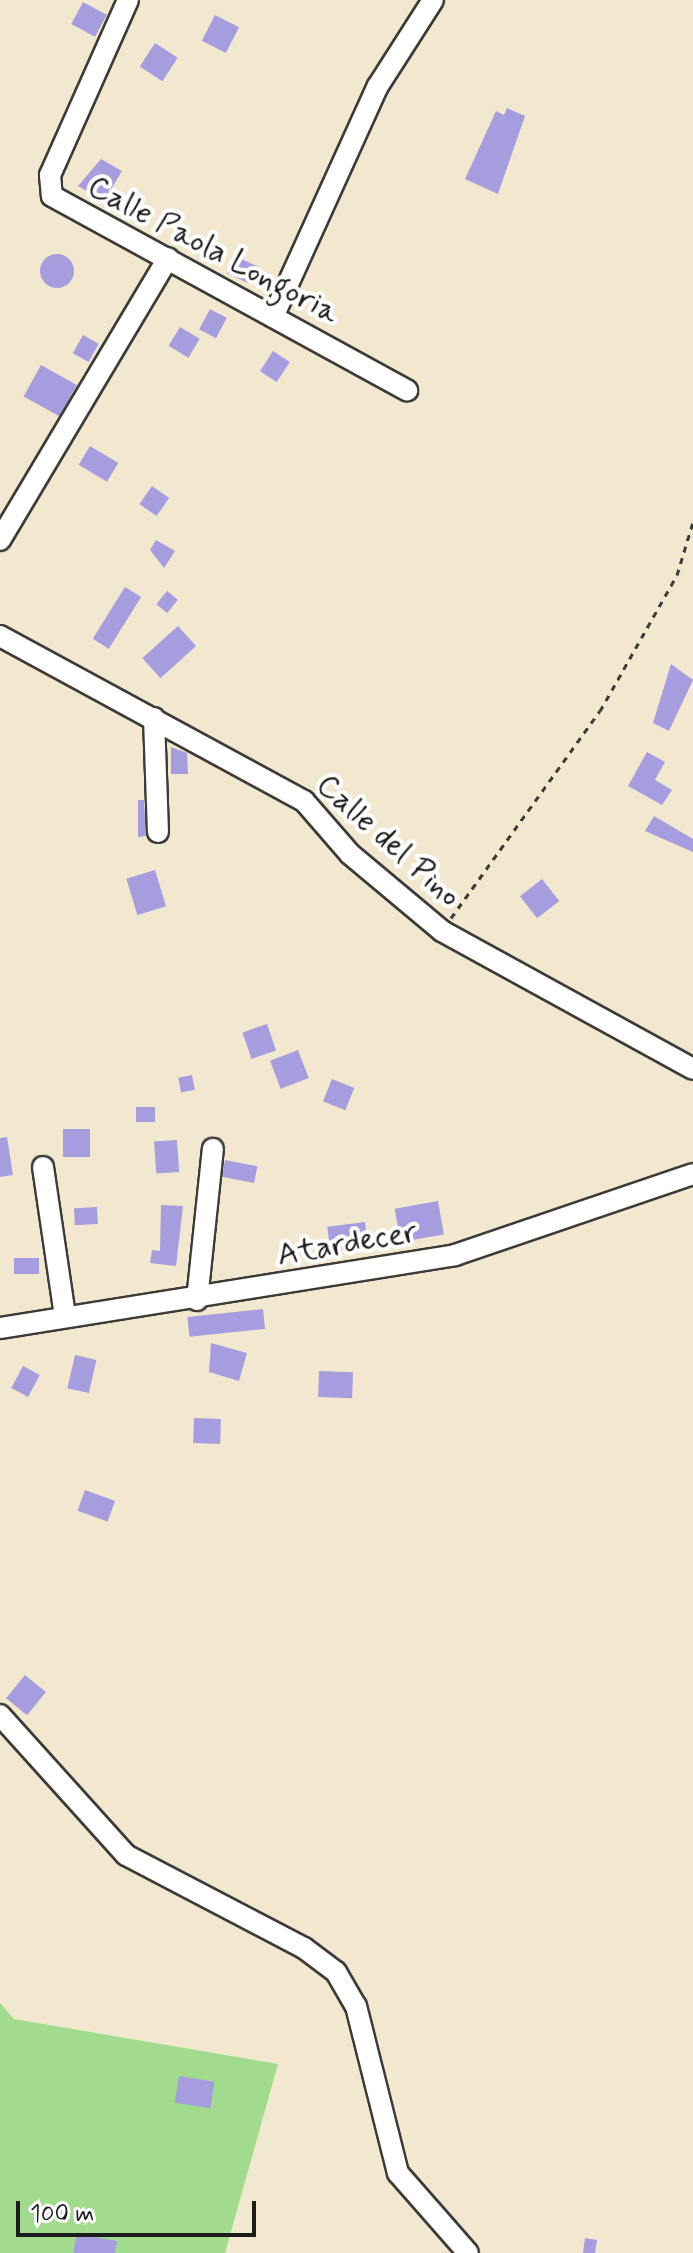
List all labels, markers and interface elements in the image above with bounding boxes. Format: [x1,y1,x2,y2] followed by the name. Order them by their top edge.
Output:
[81,168,345,332] street label: Calle Paola Longoria
[308,767,468,915] street label: Calle del Pino
[274,1213,420,1275] street label: Atardecer
[20,2185,260,2235] scale bar
[30,2199,94,2230] text: 100 m

